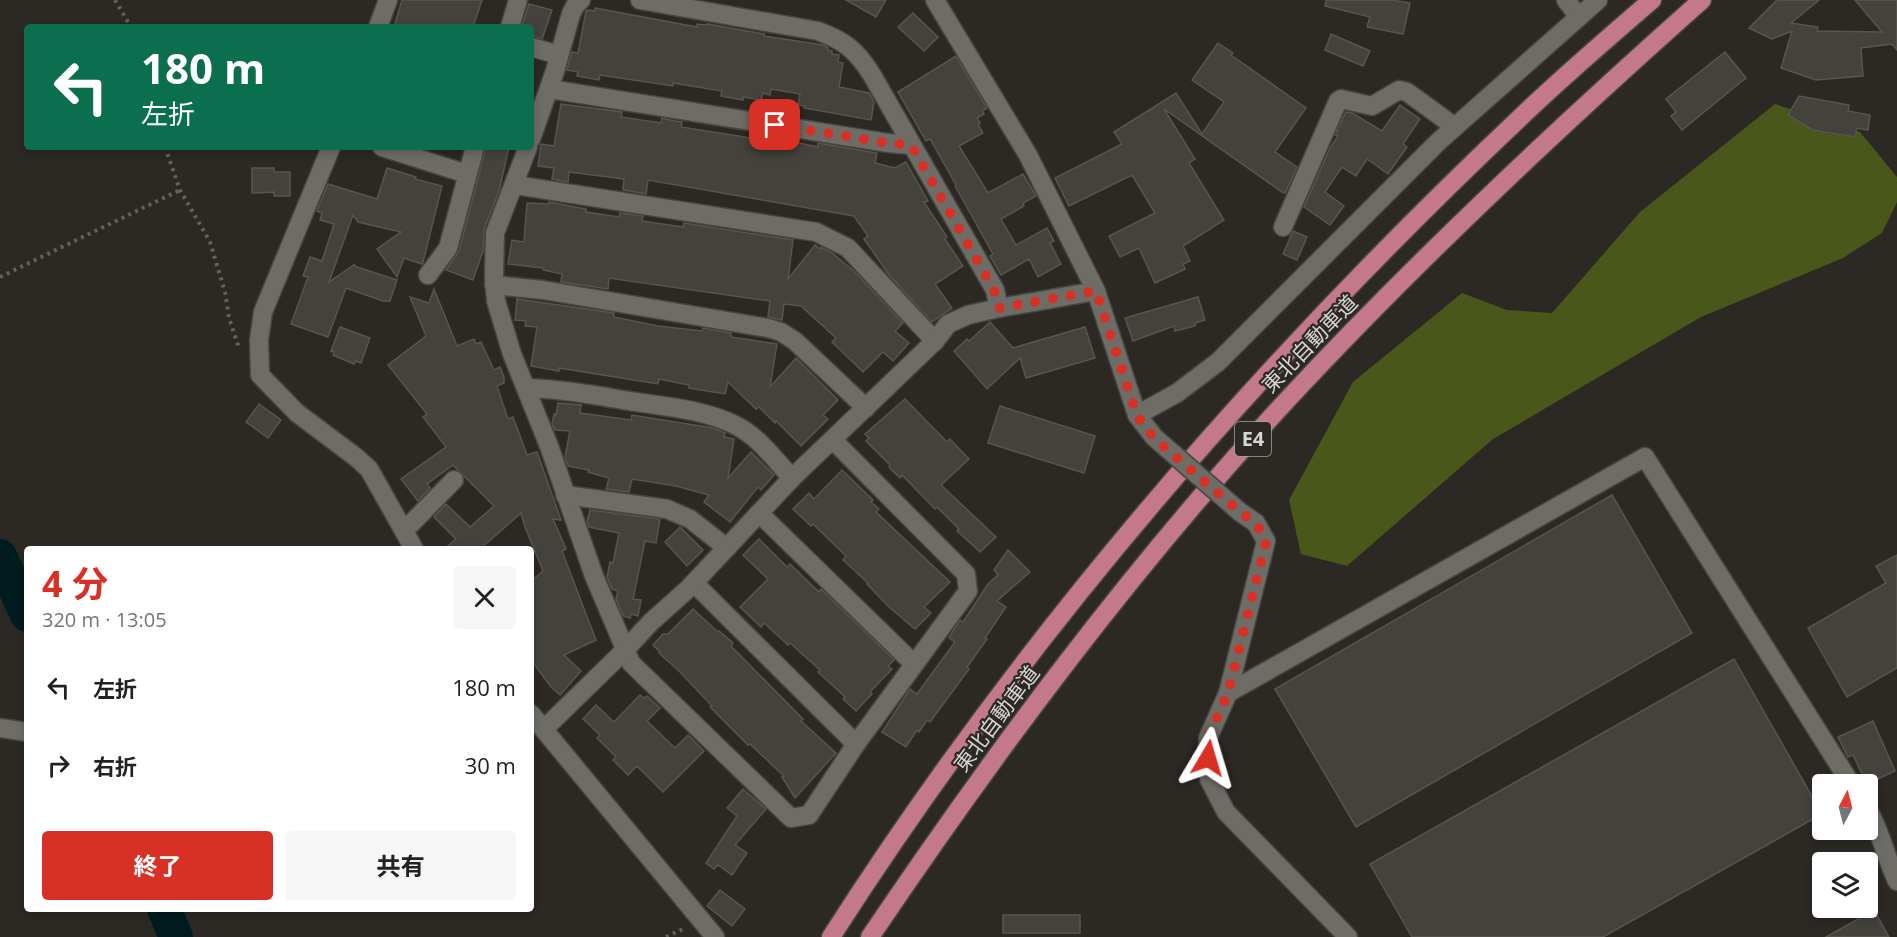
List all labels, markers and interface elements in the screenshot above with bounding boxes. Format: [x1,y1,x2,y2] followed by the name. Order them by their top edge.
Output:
[141,39,265,96] text: 180 m
[42,48,120,126] icon: left
[141,95,195,132] text: 左折
[749,99,800,150] pin
[758,108,791,141] icon: arrive
[1255,288,1363,398] street label: 東北自動車道
[1235,422,1271,456] road number: E4
[42,559,108,608] text: 4 分
[453,566,516,629] button: close
[42,606,167,633] text: 320 m · 13:05
[947,660,1045,777] street label: 東北自動車道
[42,671,75,704] icon: left
[452,672,516,702] text: 180 m
[93,673,137,703] text: 左折
[1176,726,1240,790] position arrow
[42,749,75,782] icon: right
[465,750,516,780] text: 30 m
[93,751,137,781] text: 右折
[1812,774,1878,840] north arrow
[1812,774,1878,918] map controls
[42,831,273,900] button: 終了
[285,831,516,900] button: 共有
[1812,852,1878,918] button: layers

